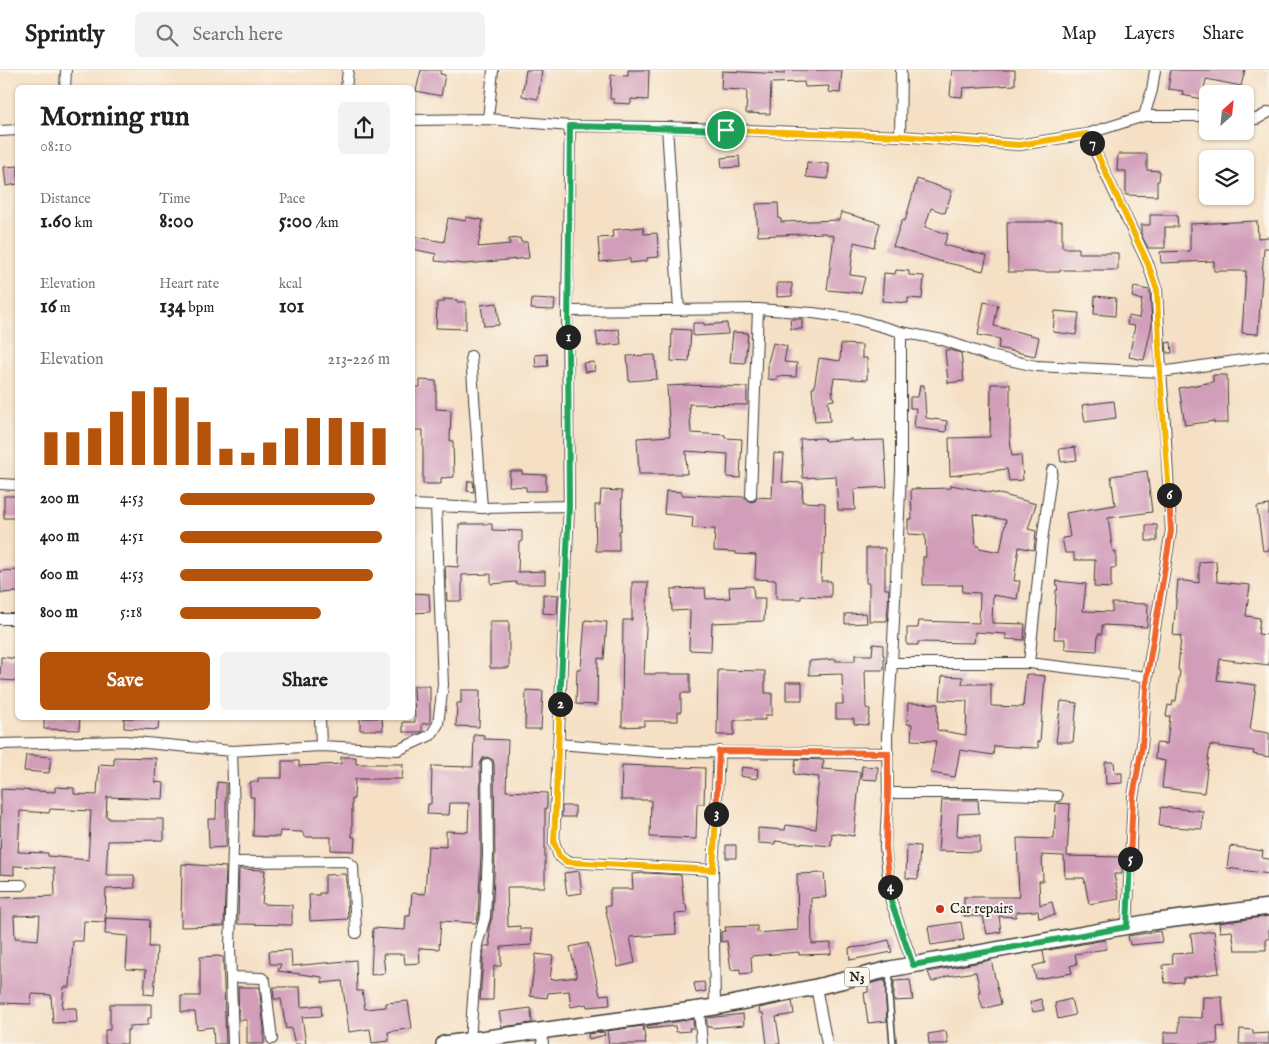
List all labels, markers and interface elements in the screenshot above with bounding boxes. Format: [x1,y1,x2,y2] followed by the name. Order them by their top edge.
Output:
[135,12,485,57] search box
[25,19,105,50] text: Sprintly
[153,21,181,49] icon: search
[193,23,283,47] text: Search here
[1062,23,1096,46] text: Map
[1124,23,1175,46] text: Layers
[1203,23,1244,46] text: Share
[1199,85,1254,140] north arrow
[1199,85,1254,205] map controls
[40,100,190,135] text: Morning run
[338,102,390,154] button: share
[705,109,747,151] pin
[712,116,740,144] icon: arrive
[1080,130,1104,156] pin: 7
[1089,134,1096,152] text: 7
[40,137,72,157] text: 08:10
[1199,150,1254,205] button: layers
[40,190,91,208] text: Distance
[159,190,190,208] text: Time
[279,190,305,208] text: Pace
[40,208,72,235] text: 1.60
[159,208,194,235] text: 8:00
[279,208,312,235] text: 5:00
[72,214,93,232] text: km
[312,214,339,232] text: /km
[40,275,96,293] text: Elevation
[159,275,219,293] text: Heart rate
[279,275,302,293] text: kcal
[40,293,57,320] text: 16
[159,293,185,320] text: 134
[279,293,304,320] text: 101
[57,299,71,317] text: m
[185,299,214,317] text: bpm
[556,324,580,350] pin: 1
[566,328,571,346] text: 1
[40,350,103,370] text: Elevation
[328,350,390,370] text: 213–226 m
[1156,482,1182,508] pin: 6
[1167,486,1172,504] text: 6
[40,489,79,509] text: 200 m
[120,489,144,509] text: 4:53
[40,527,79,547] text: 400 m
[120,527,144,547] text: 4:51
[40,565,78,585] text: 600 m
[120,565,144,585] text: 4:53
[40,603,78,623] text: 800 m
[120,603,142,623] text: 5:18
[40,652,210,710] button: Save
[220,652,390,710] button: Share
[548,692,572,716] pin: 2
[557,695,564,713] text: 2
[704,802,728,826] pin: 3
[714,805,719,823] text: 3
[1118,846,1142,872] pin: 5
[1128,850,1133,868] text: 5
[878,874,902,900] pin: 4
[887,878,894,896] text: 4
[950,900,1013,918] place label: Car repairs
[934,903,946,915] marker: Car repairs
[844,968,870,986] road number: N3

